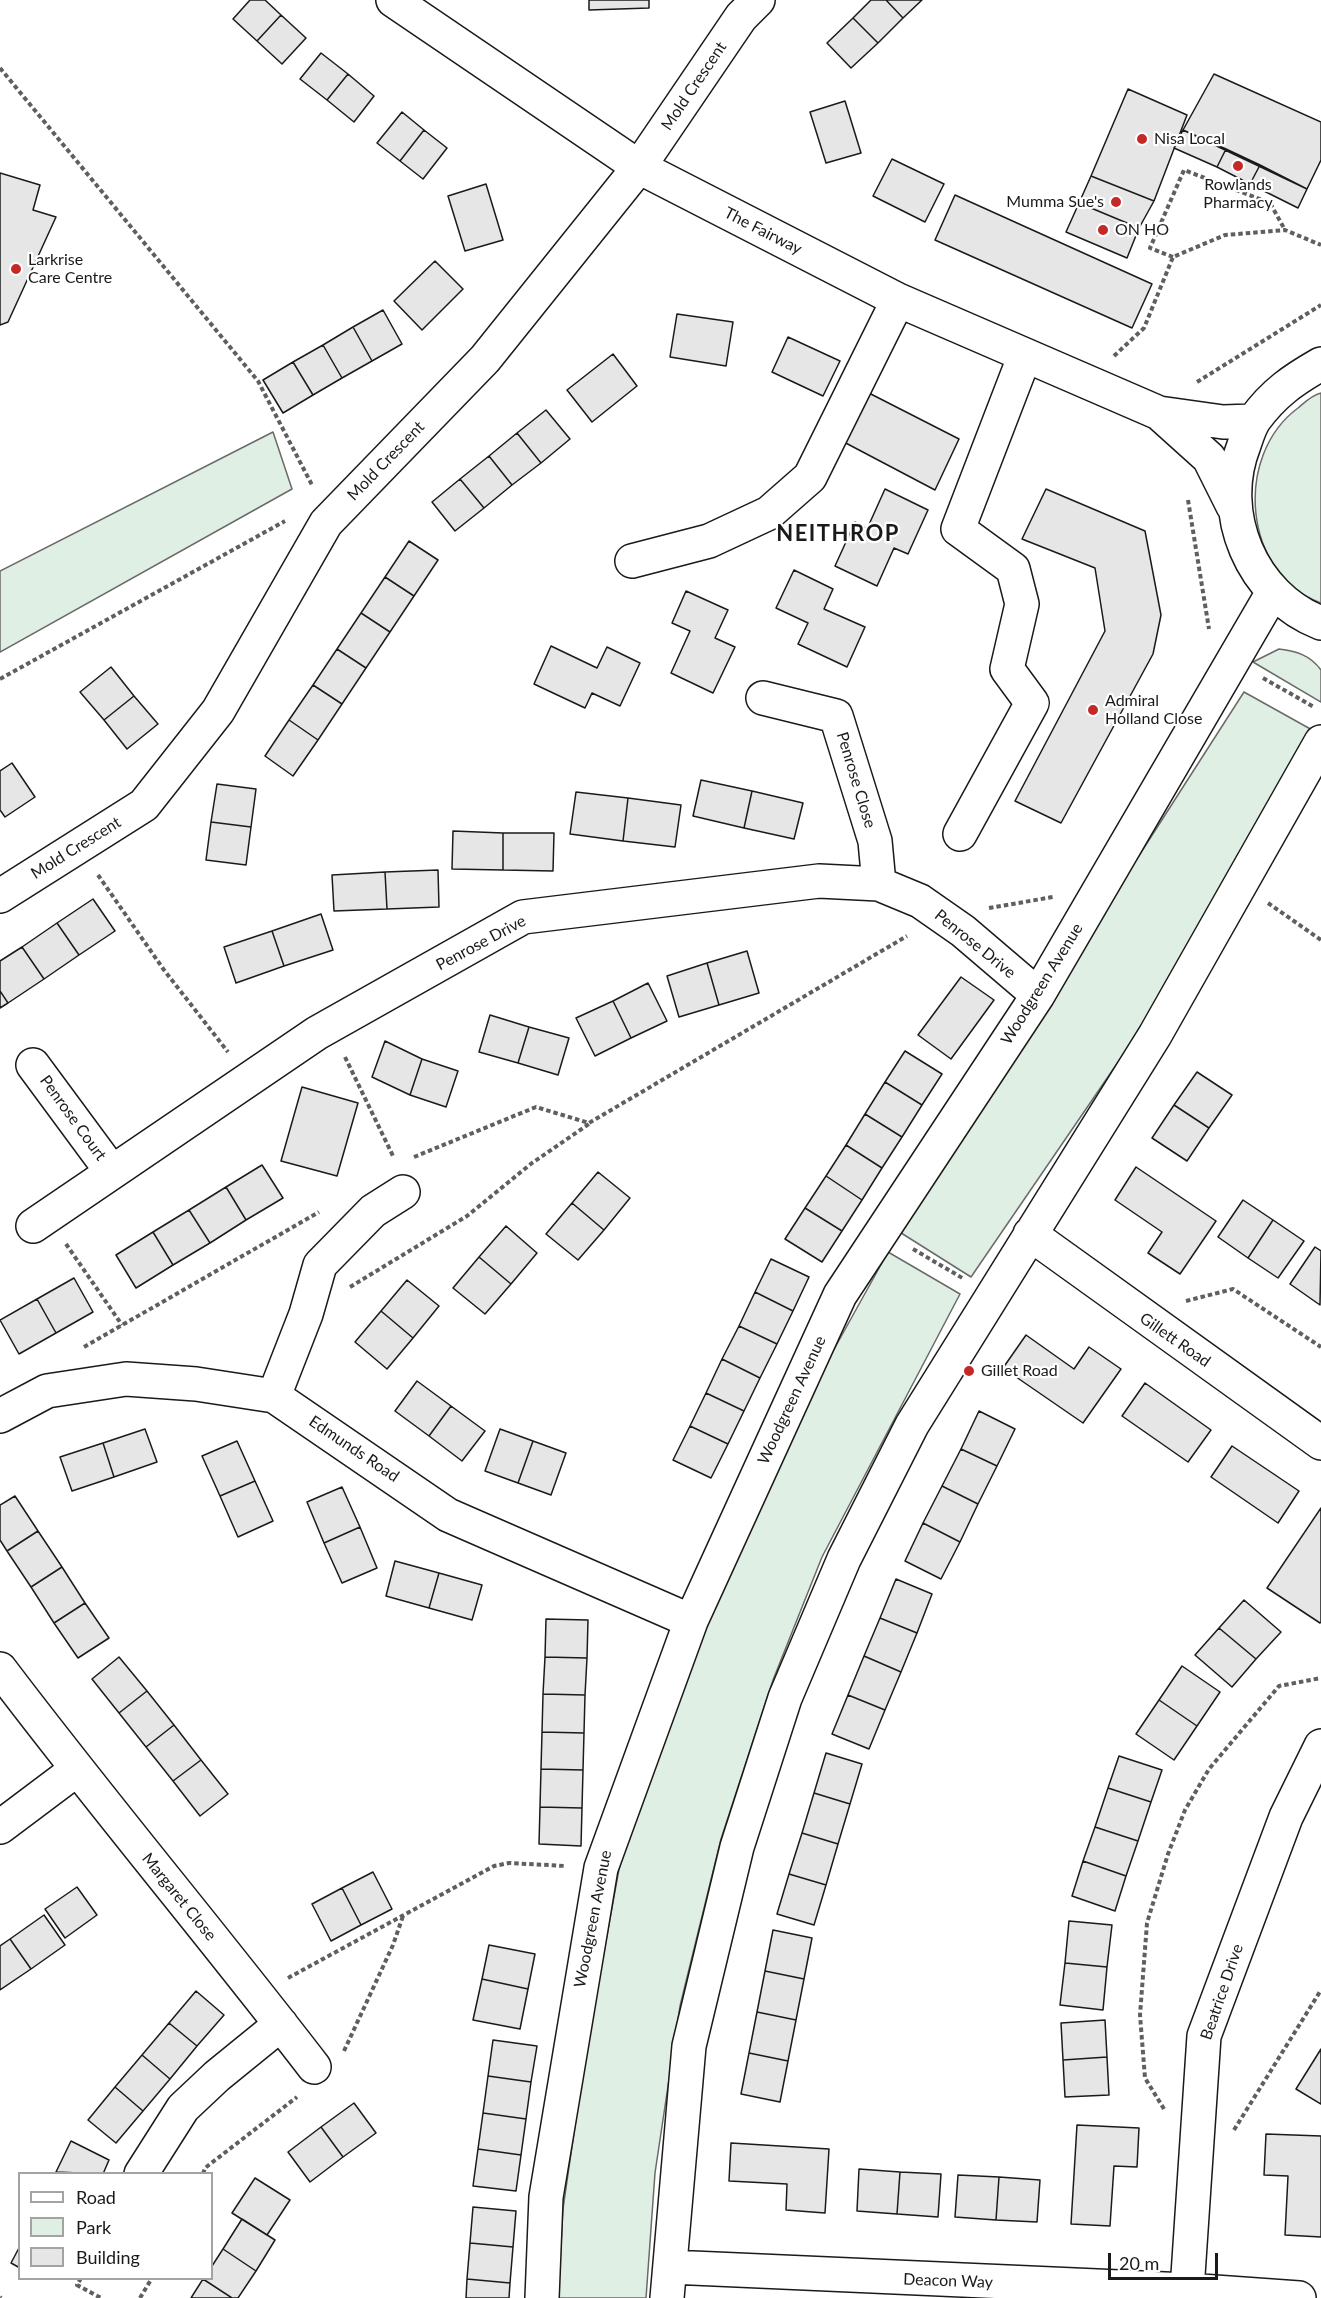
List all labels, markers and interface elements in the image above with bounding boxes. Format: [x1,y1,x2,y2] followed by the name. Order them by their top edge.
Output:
[657,38,731,134] street label: Mold Crescent
[1154,129,1225,149] place label: Nisa Local
[1135,132,1149,146] marker: Nisa Local
[1231,159,1245,173] marker: Rowlands Pharmacy
[1203,175,1273,213] place label: Rowlands Pharmacy
[1006,192,1104,212] place label: Mumma Sue's
[1109,195,1123,209] marker: Mumma Sue's
[721,203,805,259] street label: The Fairway
[1115,220,1169,240] place label: ON HO
[1096,223,1110,237] marker: ON HO
[28,250,112,288] place label: Larkrise Care Centre
[9,262,23,276] marker: Larkrise Care Centre
[343,417,429,505] street label: Mold Crescent
[776,521,900,547] district label: NEITHROP
[1105,691,1202,729] place label: Admiral Holland Close
[1086,703,1100,717] marker: Admiral Holland Close
[832,730,880,830] street label: Penrose Close
[27,813,125,883] street label: Mold Crescent
[931,905,1019,983] street label: Penrose Drive
[433,911,529,975] street label: Penrose Drive
[997,920,1087,1048] street label: Woodgreen Avenue
[36,1072,110,1164] street label: Penrose Court
[1136,1309,1214,1371] street label: Gillett Road
[754,1333,830,1467] street label: Woodgreen Avenue
[981,1361,1058,1381] place label: Gillet Road
[962,1364,976,1378] marker: Gillet Road
[305,1412,403,1486] street label: Edmunds Road
[138,1849,220,1945] street label: Margaret Close
[570,1849,616,1989] street label: Woodgreen Avenue
[1197,1942,1247,2042] street label: Beatrice Drive
[18,2172,213,2280] legend
[76,2186,116,2208] text: Road
[76,2216,111,2238] text: Park
[1111,2241,1220,2279] scale bar
[76,2246,140,2268] text: Building
[1119,2252,1159,2274] text: 20 m
[903,2270,993,2292] street label: Deacon Way

